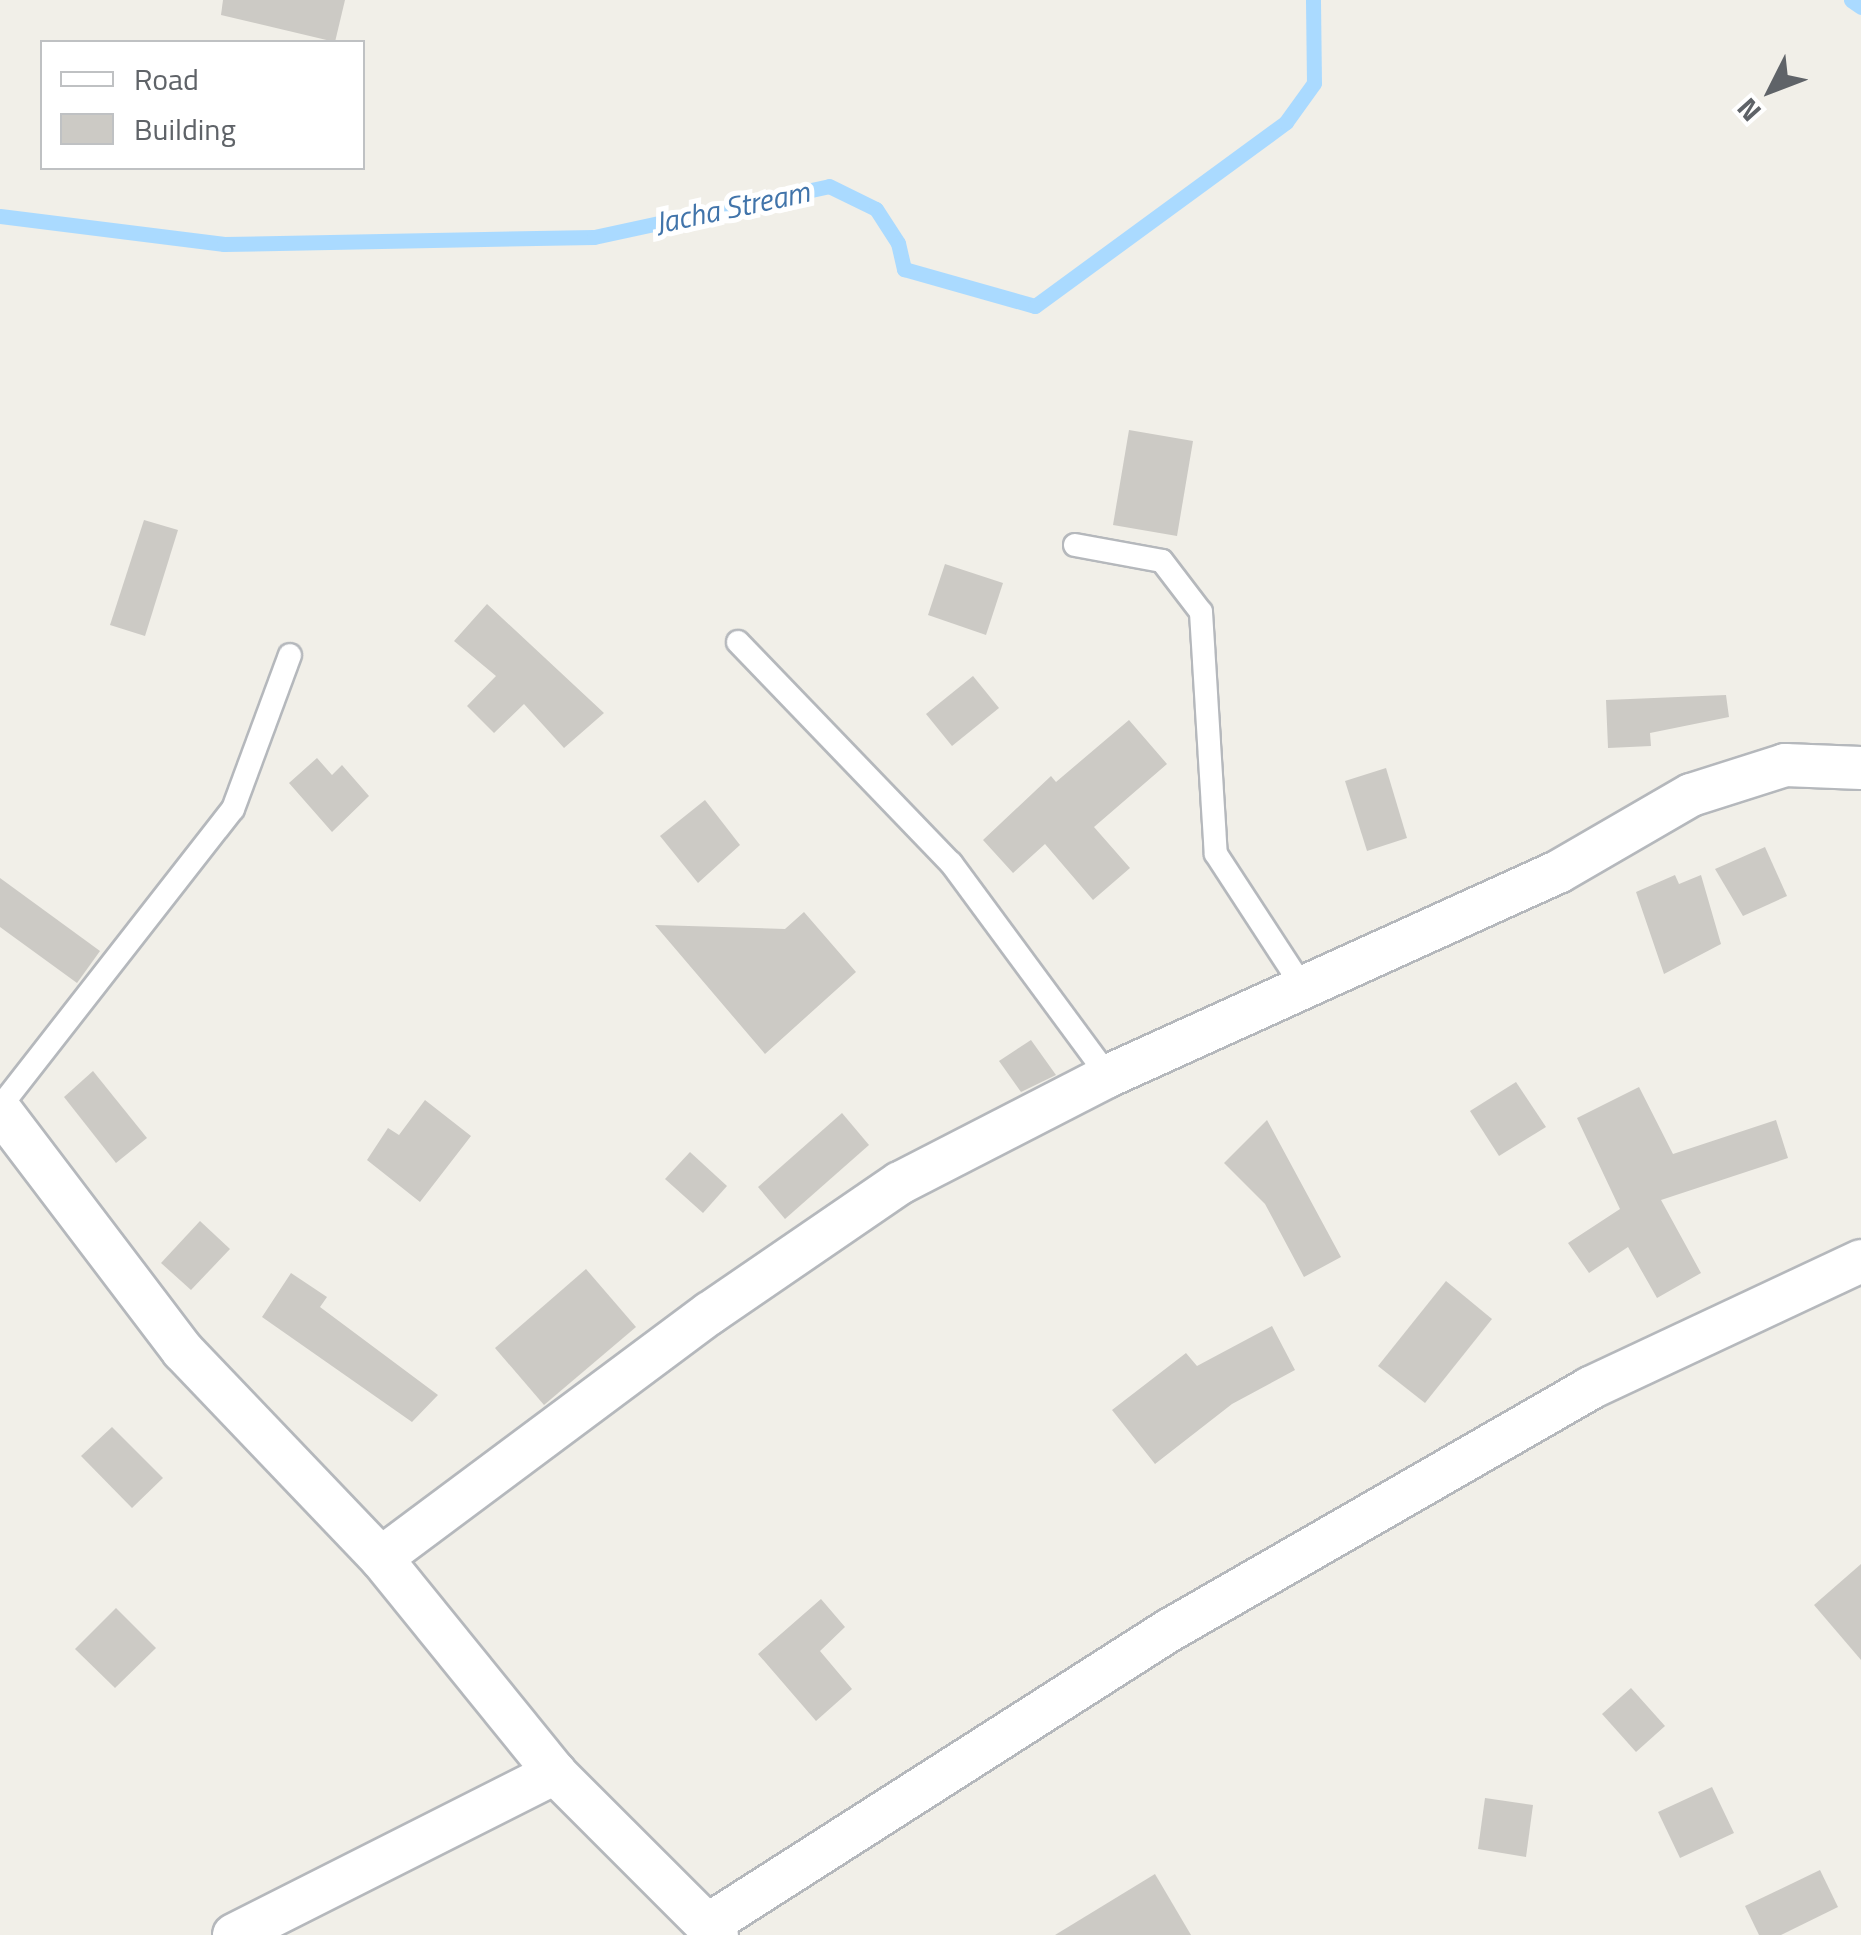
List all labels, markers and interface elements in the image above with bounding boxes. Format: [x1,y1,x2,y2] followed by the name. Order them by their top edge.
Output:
[40,40,365,170] legend
[1721,40,1821,140] north arrow
[134,56,199,102] text: Road
[1726,89,1771,132] text: N
[134,106,236,152] text: Building
[651,173,813,241] water label: Jacha Stream

